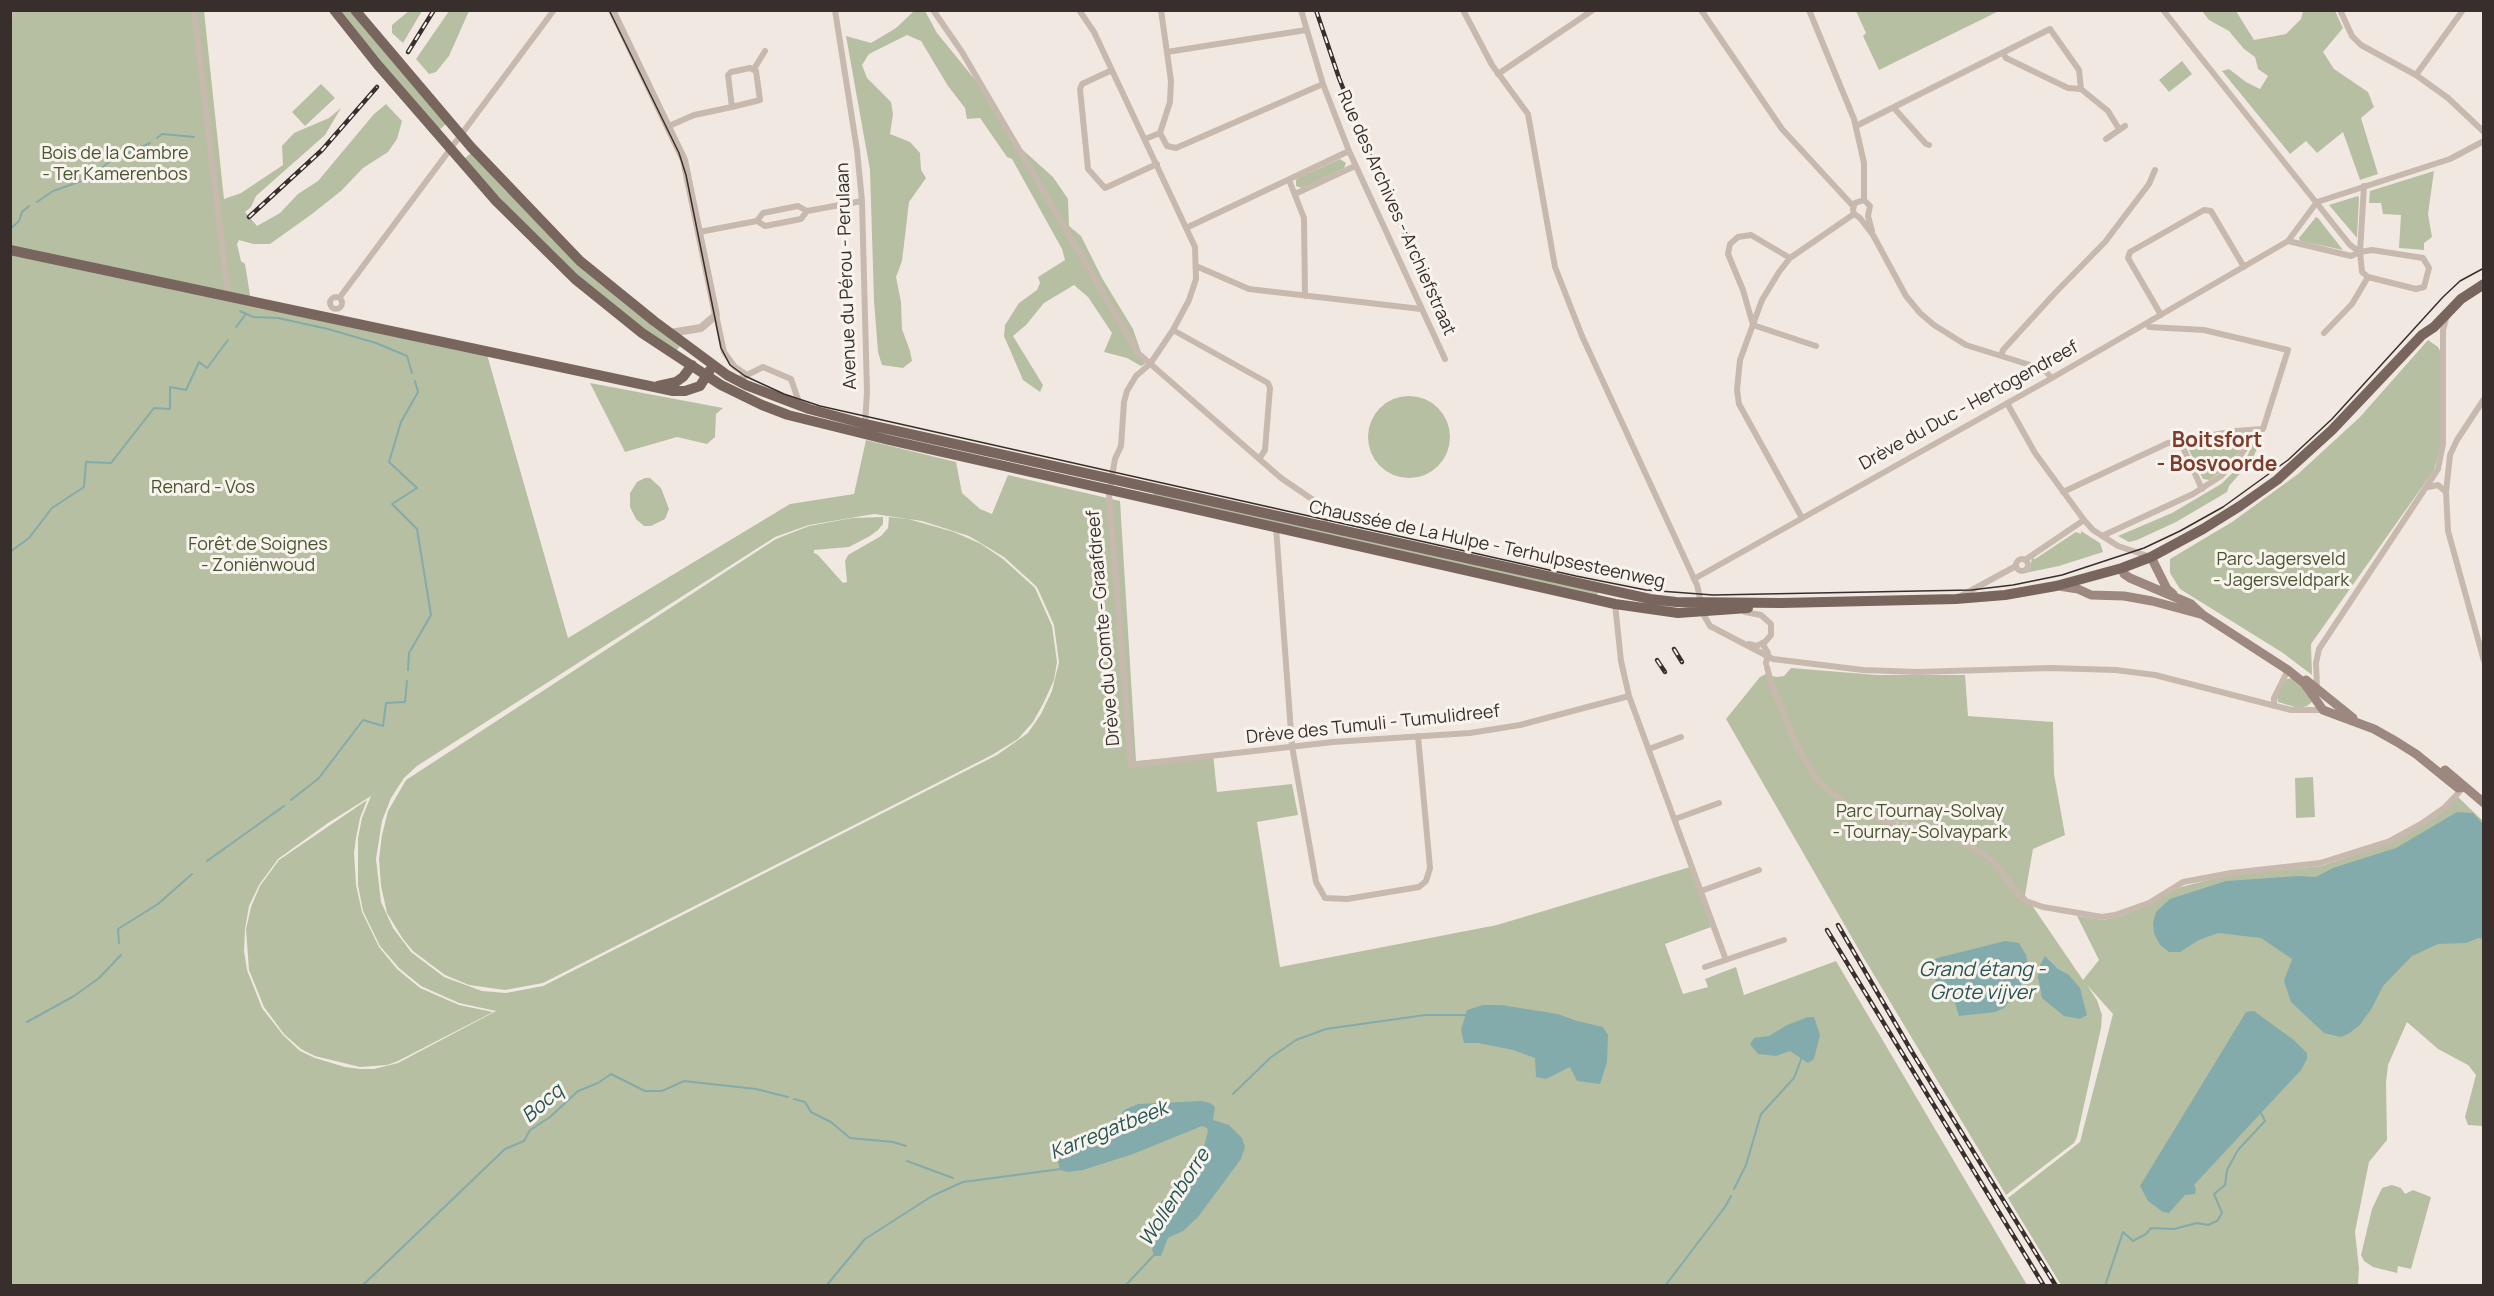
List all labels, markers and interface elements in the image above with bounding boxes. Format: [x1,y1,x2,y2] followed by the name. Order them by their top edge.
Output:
[1332,87,1460,339] street label: Rue des Archives - Archiefstraat
[41,143,189,186] park label: Bois de la Cambre - Ter Kamerenbos
[832,162,862,390] street label: Avenue du Pérou - Perulaan
[1856,337,2082,475] street label: Drève du Duc - Hertogendreef
[2157,428,2277,478] district label: Boitsfort - Bosvoorde
[151,477,255,499] park label: Renard - Vos
[1307,497,1667,593] street label: Chaussée de La Hulpe - Terhulpsesteenweg
[1083,509,1125,747] street label: Drève du Comte - Graafdreef
[188,534,328,576] park label: Forêt de Soignes - Zoniënwoud
[2213,549,2349,592] park label: Parc Jagersveld - Jagersveldpark
[1245,701,1501,749] street label: Drève des Tumuli - Tumulidreef
[1832,801,2008,844] park label: Parc Tournay-Solvay - Tournay-Solvaypark
[1919,958,2045,1005] water label: Grand étang - Grote vijver
[517,1080,569,1128] water label: Bocq
[1047,1096,1171,1166] water label: Karregatbeek
[1135,1145,1215,1251] water label: Wollenborre

